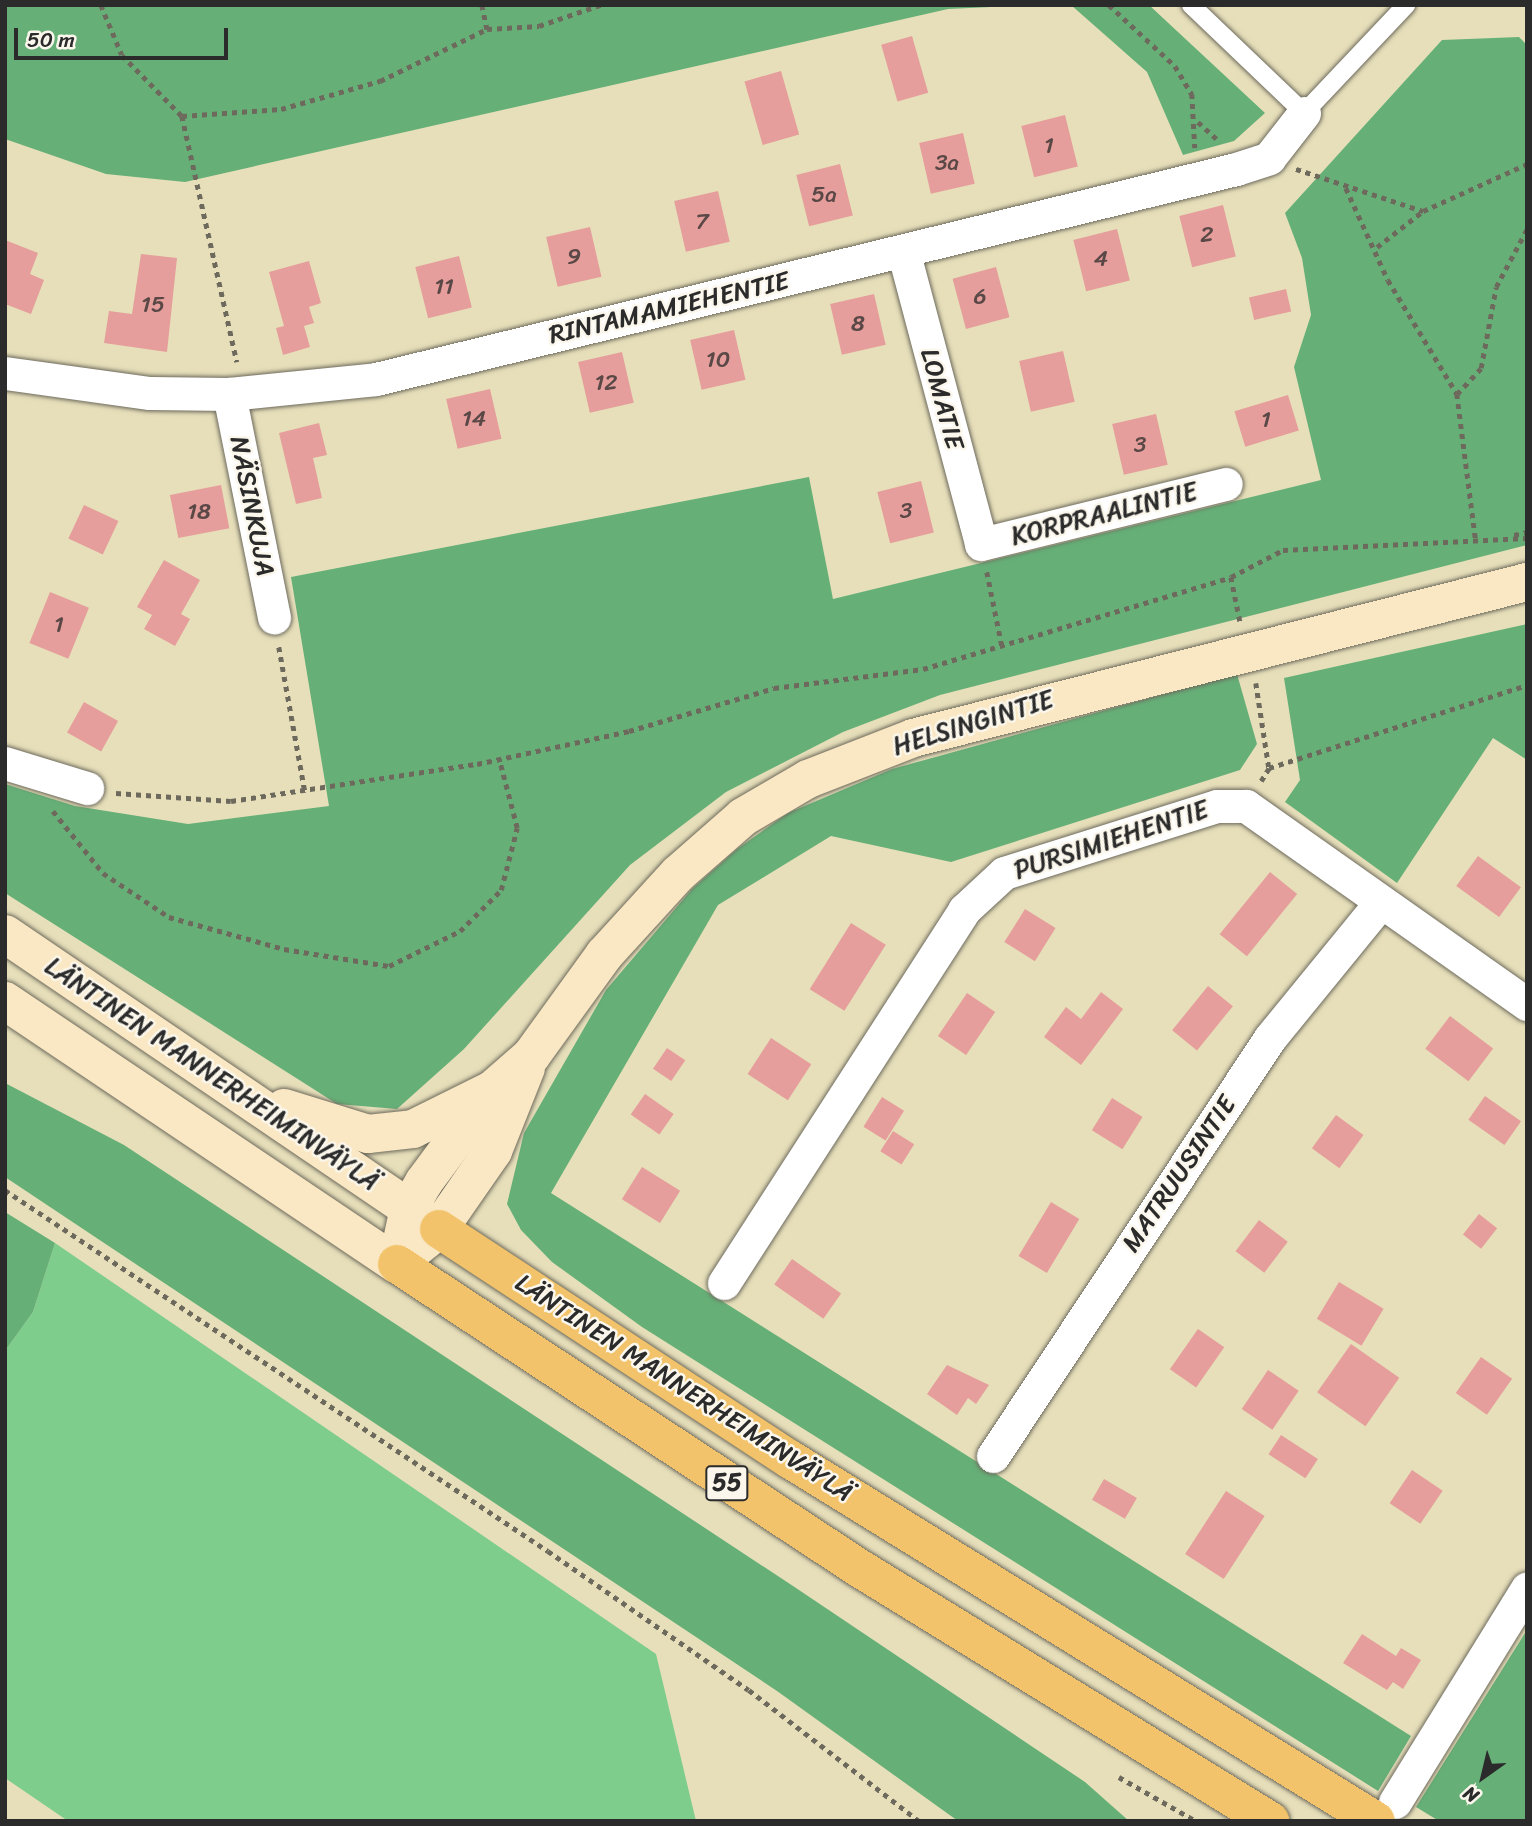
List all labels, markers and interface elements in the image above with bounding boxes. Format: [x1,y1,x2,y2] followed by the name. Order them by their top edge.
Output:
[18,14,231,58] scale bar
[27,21,75,59] text: 50 m
[1044,132,1054,160] house number: 1
[935,149,959,177] house number: 3a
[811,181,837,209] house number: 5a
[695,208,709,236] house number: 7
[1200,221,1214,249] house number: 2
[567,243,581,271] house number: 9
[1094,245,1108,273] house number: 4
[546,265,792,351] street label: RINTAMAMIEHENTIE
[434,273,454,301] house number: 11
[973,283,987,311] house number: 6
[141,291,165,319] house number: 15
[851,310,865,338] house number: 8
[914,345,970,453] street label: LOMATIE
[706,346,730,374] house number: 10
[594,369,618,397] house number: 12
[462,405,486,433] house number: 14
[1261,406,1271,434] house number: 1
[1134,431,1146,459] house number: 3
[223,433,281,579] street label: NÄSINKUJA
[1008,476,1200,552] street label: KORPRAALINTIE
[900,497,912,525] house number: 3
[187,498,211,526] house number: 18
[54,611,64,639] house number: 1
[889,684,1057,762] street label: HELSINGINTIE
[1010,794,1212,886] street label: PURSIMIEHENTIE
[38,949,386,1199] street label: LÄNTINEN MANNERHEIMINVÄYLÄ
[1115,1090,1243,1258] street label: MATRUUSINTIE
[508,1266,860,1510] street label: LÄNTINEN MANNERHEIMINVÄYLÄ
[704,1462,750,1504] road number: 55
[1448,1742,1518,1812] north arrow
[1456,1777,1486,1812] text: N

